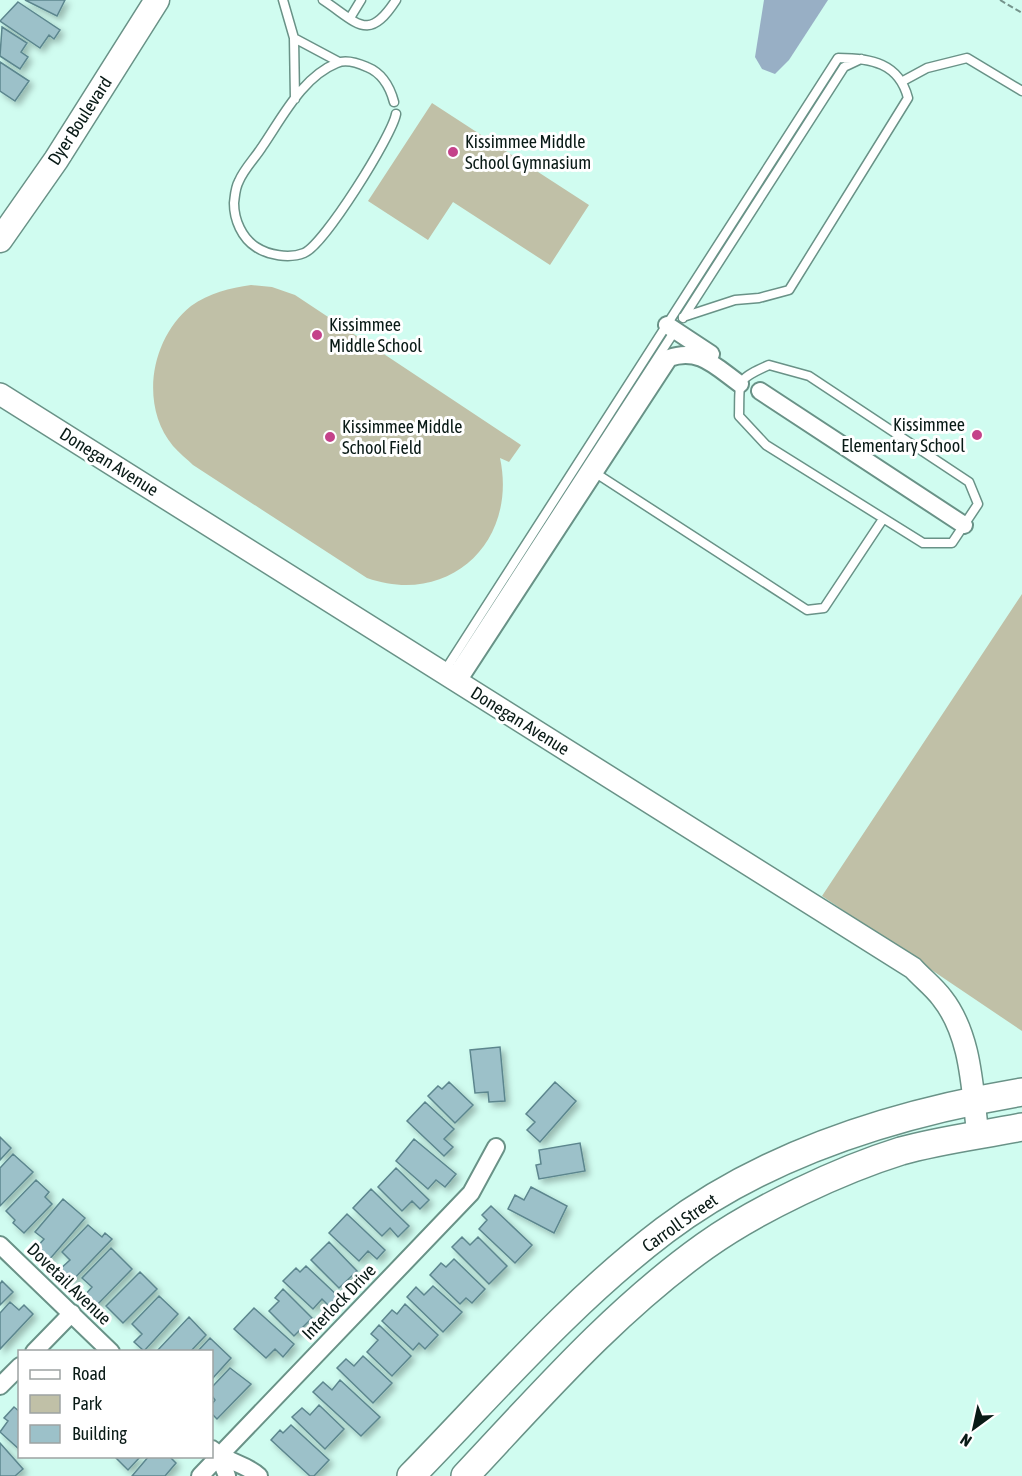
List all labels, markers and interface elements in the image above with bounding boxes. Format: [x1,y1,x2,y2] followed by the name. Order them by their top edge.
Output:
[43,73,116,169] street label: Dyer Boulevard
[465,131,591,173] place label: Kissimmee Middle School Gymnasium
[446,145,460,159] marker: Kissimmee Middle School Gymnasium
[329,314,422,356] place label: Kissimmee Middle School
[310,328,324,342] marker: Kissimmee Middle School
[841,414,965,456] place label: Kissimmee Elementary School
[342,416,462,458] place label: Kissimmee Middle School Field
[56,423,162,500] street label: Donegan Avenue
[970,428,984,442] marker: Kissimmee Elementary School
[323,430,337,444] marker: Kissimmee Middle School Field
[467,682,573,759] street label: Donegan Avenue
[638,1189,721,1256] street label: Carroll Street
[23,1238,116,1329] street label: Dovetail Avenue
[297,1260,380,1344] street label: Interlock Drive
[18,1350,213,1458] legend
[72,1363,106,1384] text: Road
[72,1393,102,1414] text: Park
[944,1398,1004,1458] north arrow
[72,1423,127,1444] text: Building
[957,1430,975,1451] text: N

